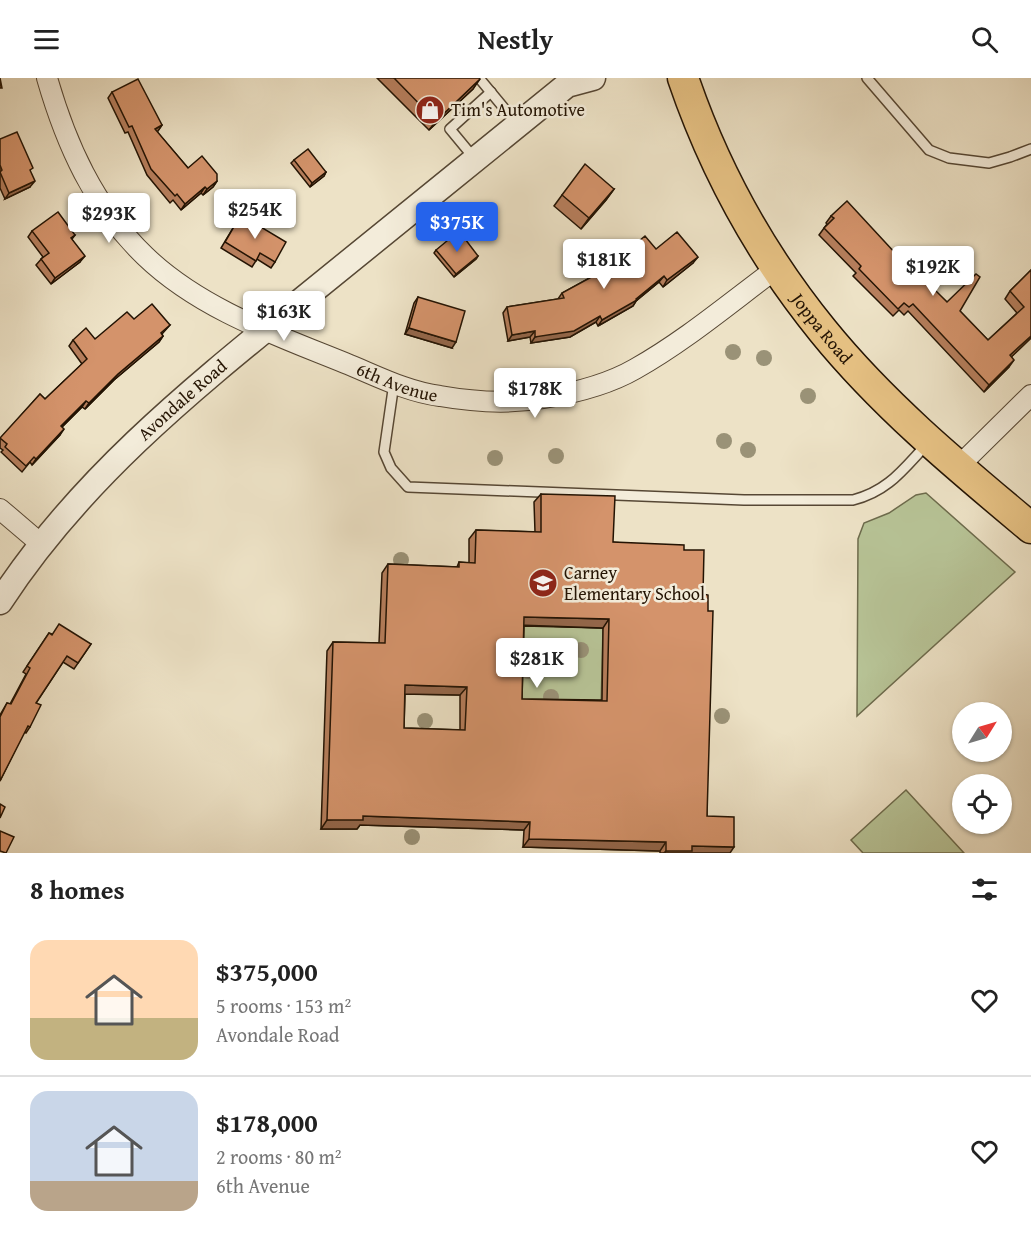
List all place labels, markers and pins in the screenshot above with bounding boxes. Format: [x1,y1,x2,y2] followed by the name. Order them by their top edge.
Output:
[414,94,446,126] shop icon: Tim's Automotive
[451,96,585,123] place label: Tim's Automotive
[213,189,297,240] pin: $254K
[67,193,151,244] pin: $293K
[415,202,499,253] pin: $375K
[562,239,646,290] pin: $181K
[891,246,975,297] pin: $192K
[242,291,326,342] pin: $163K
[493,368,577,419] pin: $178K
[564,559,705,607] place label: Carney Elementary School
[527,567,559,599] school or university icon: Carney Elementary School
[495,638,579,689] pin: $281K

